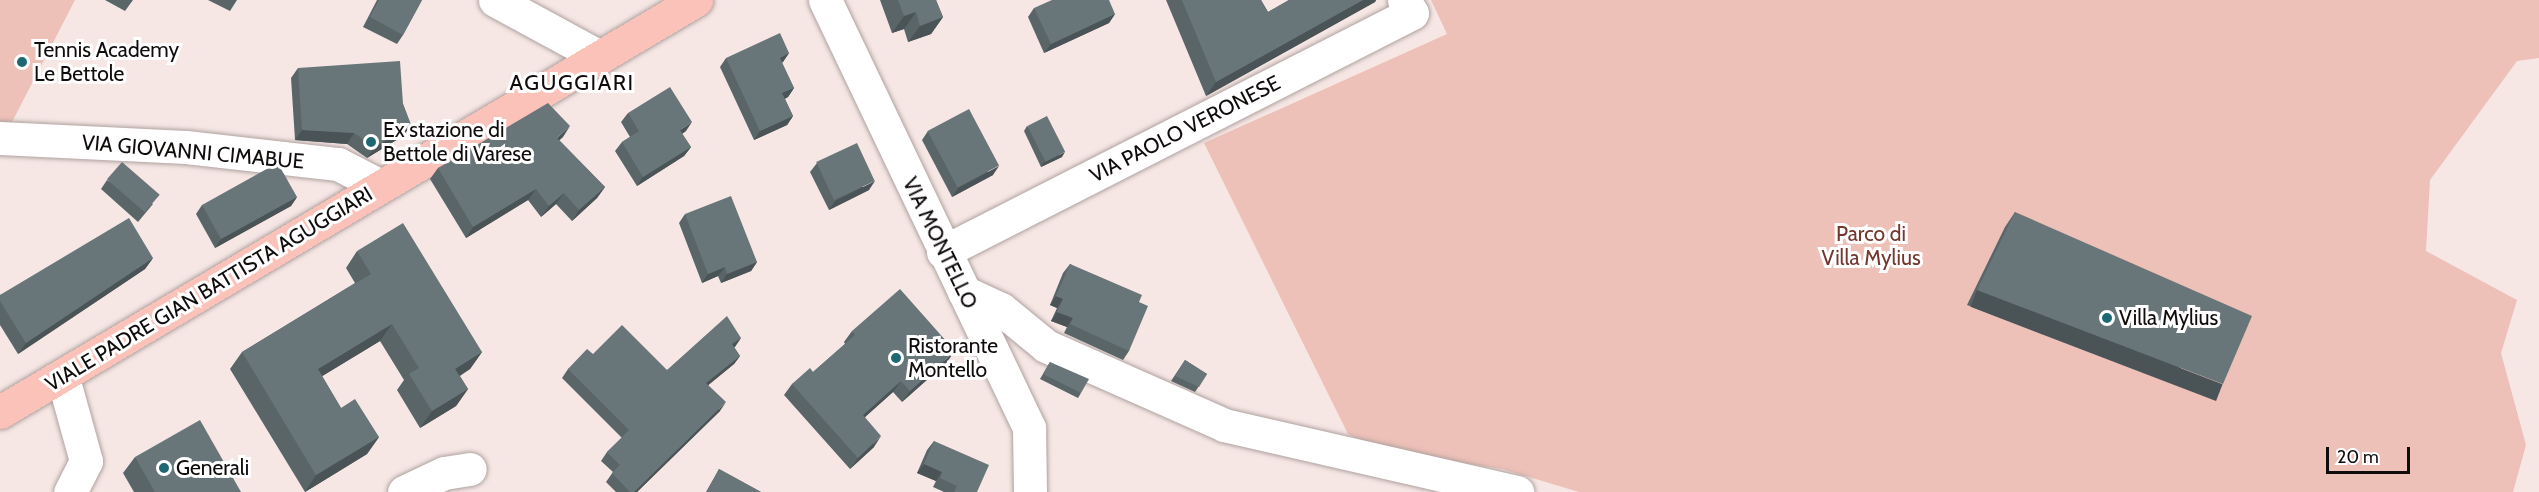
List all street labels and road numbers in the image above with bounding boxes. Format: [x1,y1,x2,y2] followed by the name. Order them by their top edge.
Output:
[1086,70,1284,188] street label: VIA PAOLO VERONESE
[81,130,305,174] street label: VIA GIOVANNI CIMABUE
[897,173,983,313] street label: VIA MONTELLO
[41,181,377,397] street label: VIALE PADRE GIAN BATTISTA AGUGGIARI

